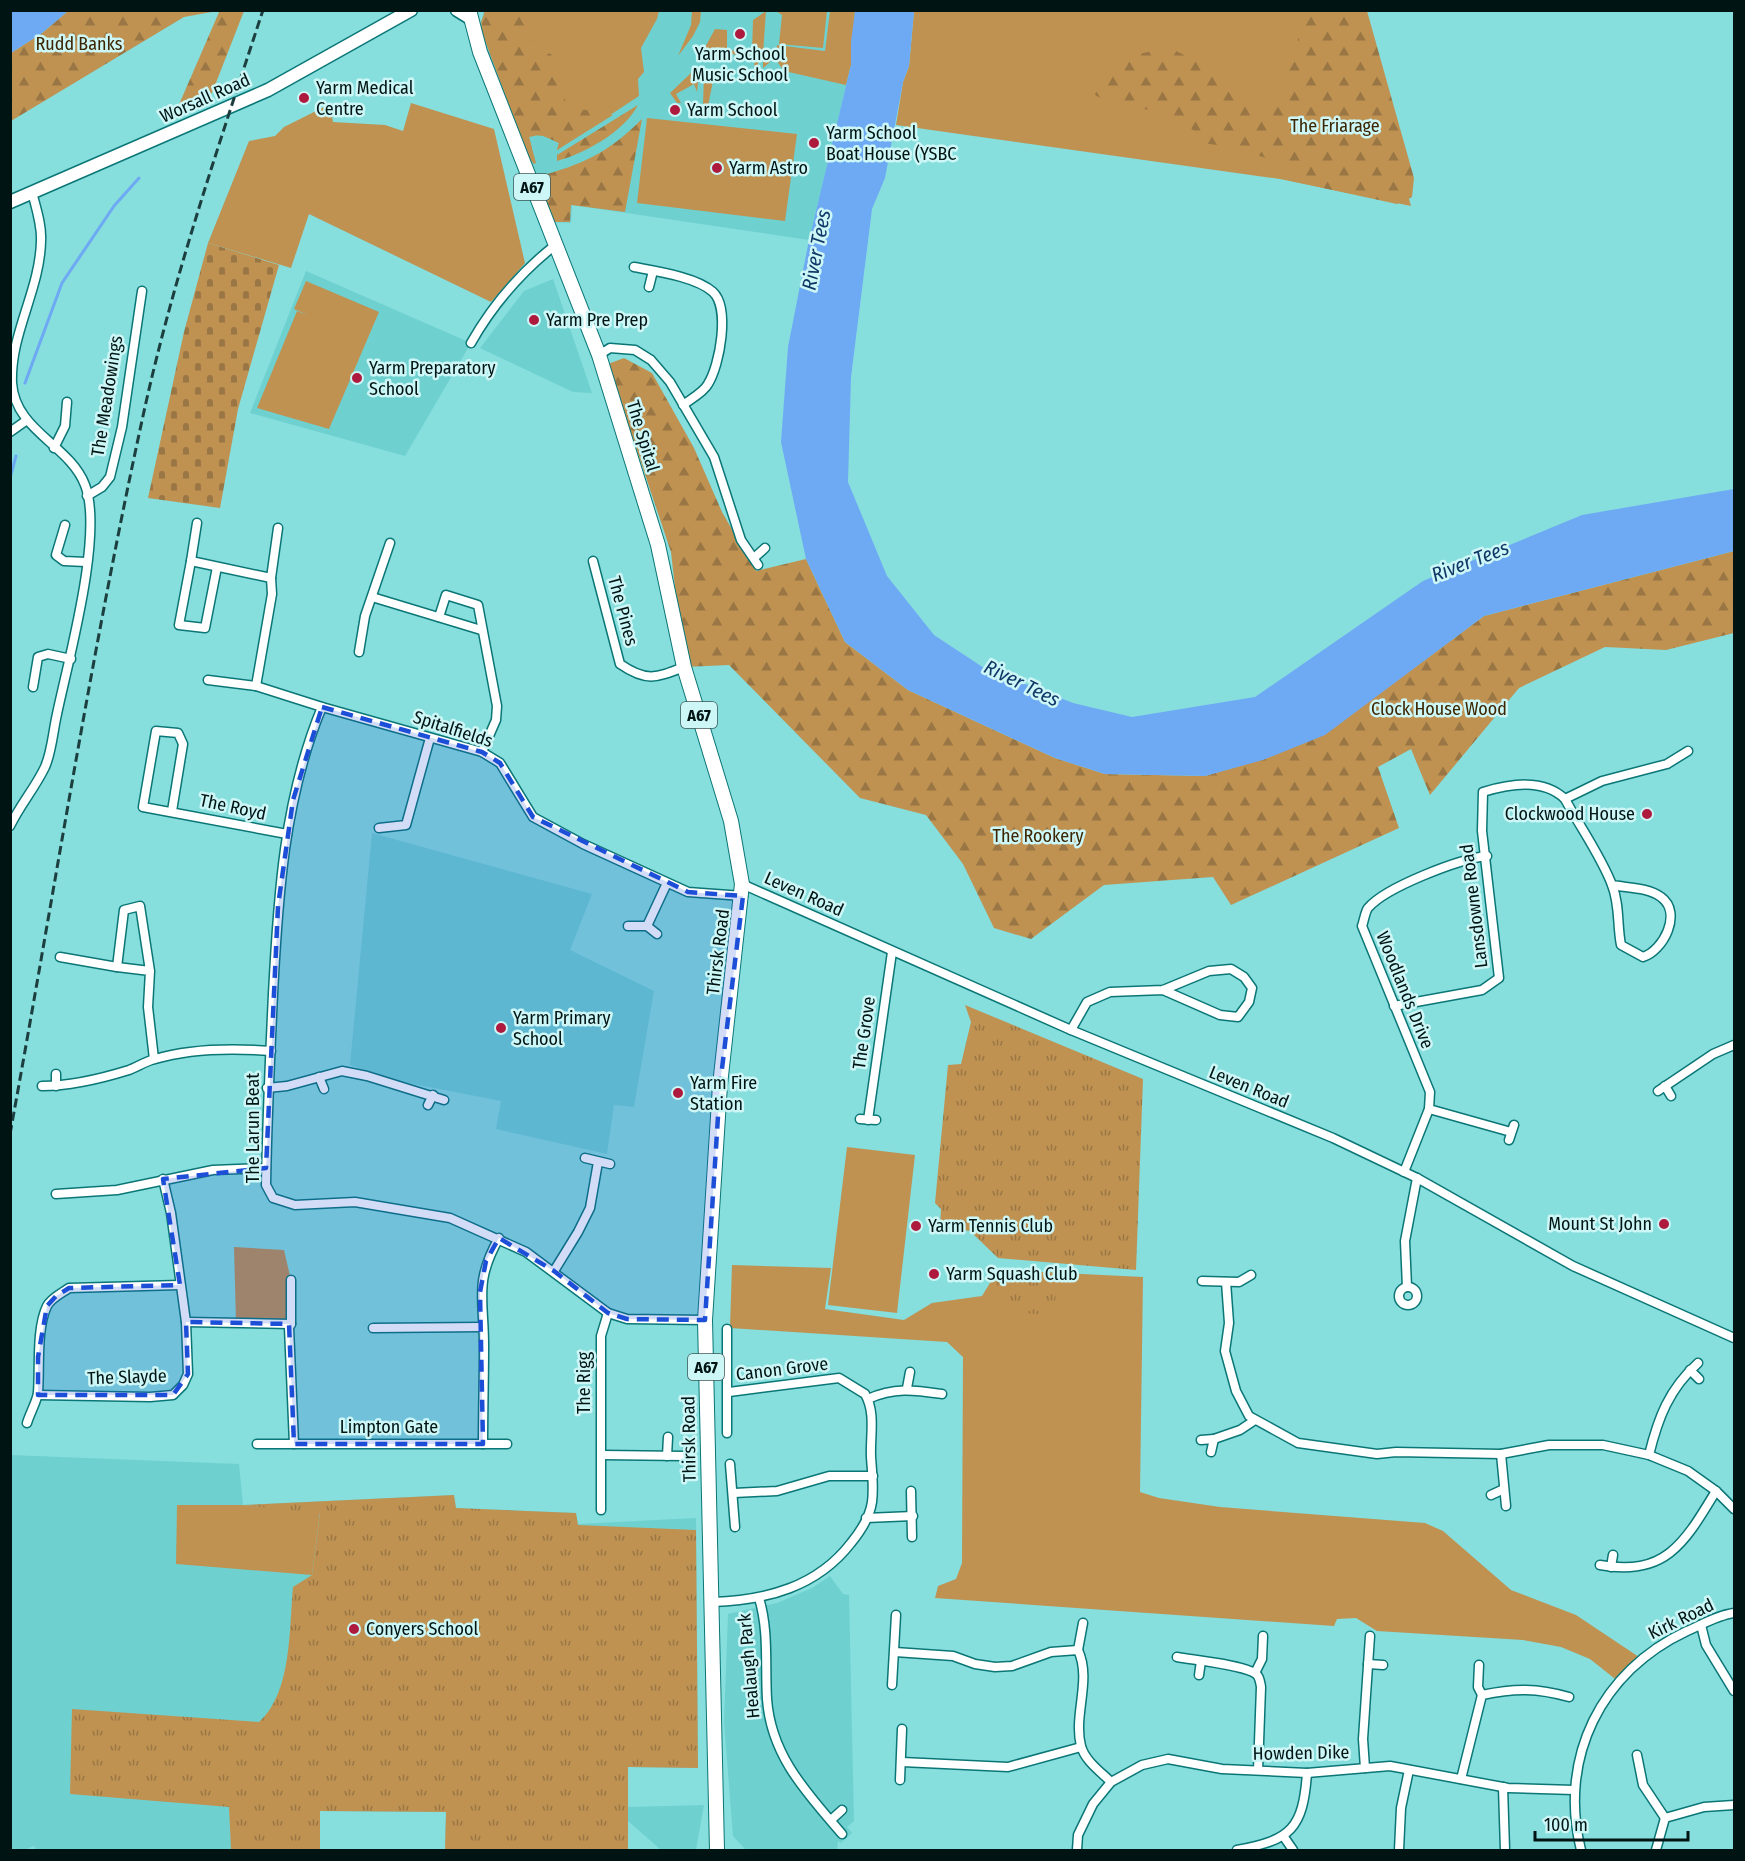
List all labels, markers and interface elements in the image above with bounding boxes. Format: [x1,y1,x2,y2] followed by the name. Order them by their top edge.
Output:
[733,27,747,41] marker: Yarm School Music School
[36,33,123,55] park label: Rudd Banks
[692,43,788,86] place label: Yarm School Music School
[157,68,253,128] street label: Worsall Road
[316,77,414,120] place label: Yarm Medical Centre
[297,91,311,105] marker: Yarm Medical Centre
[687,99,778,121] place label: Yarm School
[668,103,682,117] marker: Yarm School
[1290,115,1380,137] park label: The Friarage
[826,122,957,165] place label: Yarm School Boat House (YSBC
[807,136,821,150] marker: Yarm School Boat House (YSBC
[729,157,808,179] place label: Yarm Astro
[710,161,724,175] marker: Yarm Astro
[514,174,550,200] road number: A67
[796,207,836,292] water label: River Tees
[546,309,648,331] place label: Yarm Pre Prep
[527,313,541,327] marker: Yarm Pre Prep
[87,334,127,458] street label: The Meadowings
[369,357,496,400] place label: Yarm Preparatory School
[350,371,364,385] marker: Yarm Preparatory School
[622,398,664,474] street label: The Spital
[1428,535,1513,587] water label: River Tees
[603,574,643,648] street label: The Pines
[980,654,1064,712] water label: River Tees
[1371,698,1507,720] park label: Clock House Wood
[681,702,717,728] road number: A67
[410,706,496,752] street label: Spitalfields
[198,789,268,825] street label: The Royd
[1505,803,1635,825] place label: Clockwood House
[1640,807,1654,821] marker: Clockwood House
[993,825,1083,847] park label: The Rookery
[1455,843,1493,969] street label: Lansdowne Road
[761,867,847,921] street label: Leven Road
[702,908,734,996] street label: Thirsk Road
[1371,928,1439,1052] street label: Woodlands Drive
[848,995,880,1071] street label: The Grove
[513,1007,611,1050] place label: Yarm Primary School
[494,1021,508,1035] marker: Yarm Primary School
[1206,1061,1292,1113] street label: Leven Road
[690,1072,757,1115] place label: Yarm Fire Station
[242,1073,264,1183] street label: The Larun Beat
[671,1086,685,1100] marker: Yarm Fire Station
[1548,1213,1652,1235] place label: Mount St John
[928,1215,1053,1237] place label: Yarm Tennis Club
[1657,1217,1671,1231] marker: Mount St John
[909,1219,923,1233] marker: Yarm Tennis Club
[946,1263,1078,1285] place label: Yarm Squash Club
[927,1267,941,1281] marker: Yarm Squash Club
[573,1351,595,1414] street label: The Rigg
[735,1352,829,1386] street label: Canon Grove
[688,1354,724,1380] road number: A67
[87,1365,167,1389] street label: The Slayde
[677,1396,701,1482] street label: Thirsk Road
[340,1416,438,1438] street label: Limpton Gate
[1645,1594,1717,1644] street label: Kirk Road
[733,1612,765,1719] street label: Healaugh Park
[366,1618,478,1640] place label: Conyers School
[347,1622,361,1636] marker: Conyers School
[1253,1741,1350,1765] street label: Howden Dike
[1535,1804,1688,1842] scale bar
[1544,1814,1588,1836] text: 100 m

